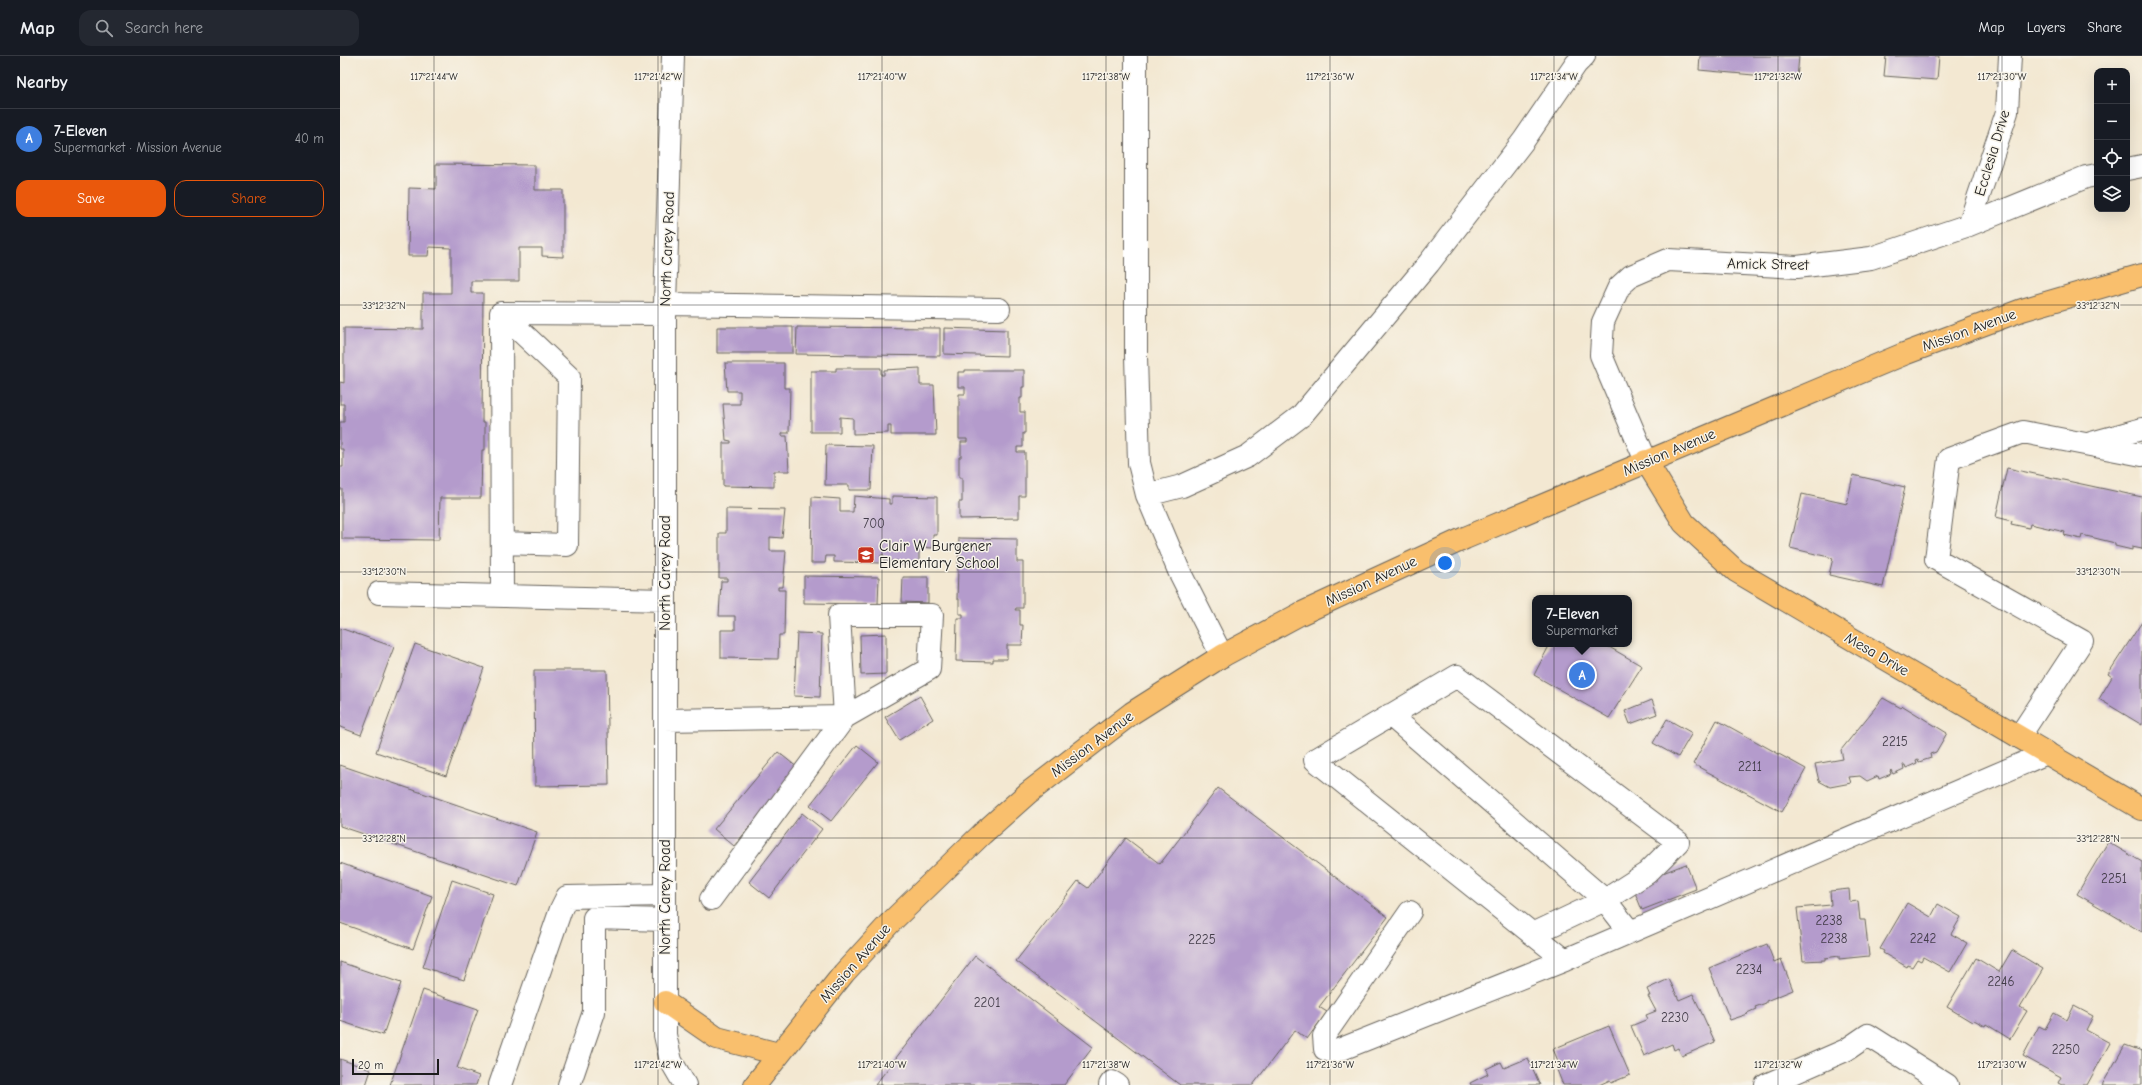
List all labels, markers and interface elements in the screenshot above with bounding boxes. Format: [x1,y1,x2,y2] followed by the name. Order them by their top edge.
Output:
[79,10,359,46] search box
[20,17,55,39] text: Map
[93,17,115,39] icon: search
[125,19,203,37] text: Search here
[1978,19,2005,36] text: Map
[2027,19,2065,36] text: Layers
[2087,19,2122,36] text: Share
[2094,68,2130,212] map controls
[2094,68,2130,104] button: +
[410,71,458,83] text: 117°21'44"W
[634,71,682,83] text: 117°21'42"W
[858,71,907,83] text: 117°21'40"W
[1082,71,1130,83] text: 117°21'38"W
[1306,71,1354,83] text: 117°21'36"W
[1530,71,1578,83] text: 117°21'34"W
[1754,71,1802,83] text: 117°21'32"W
[1978,71,2027,83] text: 117°21'30"W
[16,73,67,92] text: Nearby
[2094,104,2130,140] button: −
[1970,107,2014,198] street label: Ecclesia Drive
[54,122,107,140] text: 7-Eleven
[25,131,33,146] text: A
[295,131,324,146] text: 40 m
[54,140,222,155] text: Supermarket · Mission Avenue
[2094,140,2130,176] button: locate
[2094,176,2130,212] button: layers
[16,180,166,217] button: Save
[174,180,324,217] button: Share
[656,191,678,307] street label: North Carey Road
[1727,254,1810,274] street label: Amick Street
[362,300,406,312] text: 33°12'32"N
[2076,300,2120,312] text: 33°12'32"N
[1920,304,2019,355] street label: Mission Avenue
[1620,424,1718,480] street label: Mission Avenue
[656,515,674,631] street label: North Carey Road
[863,516,885,531] house number: 700
[879,537,999,572] place label: Clair W Burgener Elementary School
[856,545,876,565] school or university icon: Clair W Burgener Elementary School
[1322,552,1420,610] street label: Mission Avenue
[1435,553,1455,573] your location
[362,566,406,578] text: 33°12'30"N
[2076,566,2120,578] text: 33°12'30"N
[1532,595,1632,647] popup
[1546,605,1599,623] text: 7-Eleven
[1546,623,1618,638] text: Supermarket
[1842,628,1913,680] street label: Mesa Drive
[1569,660,1595,690] pin: A
[1047,707,1137,781] street label: Mission Avenue
[1882,734,1908,749] house number: 2215
[1738,759,1762,774] house number: 2211
[362,833,406,845] text: 33°12'28"N
[2076,833,2120,845] text: 33°12'28"N
[656,839,674,955] street label: North Carey Road
[2101,871,2127,886] house number: 2251
[1816,913,1843,928] house number: 2238
[816,919,895,1006] street label: Mission Avenue
[1821,931,1848,946] house number: 2238
[1910,931,1937,946] house number: 2242
[1188,932,1216,947] house number: 2225
[1736,962,1762,977] house number: 2234
[1988,974,2014,989] house number: 2246
[974,995,1000,1010] house number: 2201
[1661,1010,1689,1025] house number: 2230
[2052,1042,2080,1057] house number: 2250
[352,1057,439,1076] scale bar
[358,1059,383,1072] text: 20 m
[634,1059,682,1071] text: 117°21'42"W
[858,1059,907,1071] text: 117°21'40"W
[1082,1059,1130,1071] text: 117°21'38"W
[1306,1059,1354,1071] text: 117°21'36"W
[1530,1059,1578,1071] text: 117°21'34"W
[1754,1059,1802,1071] text: 117°21'32"W
[1978,1059,2027,1071] text: 117°21'30"W

